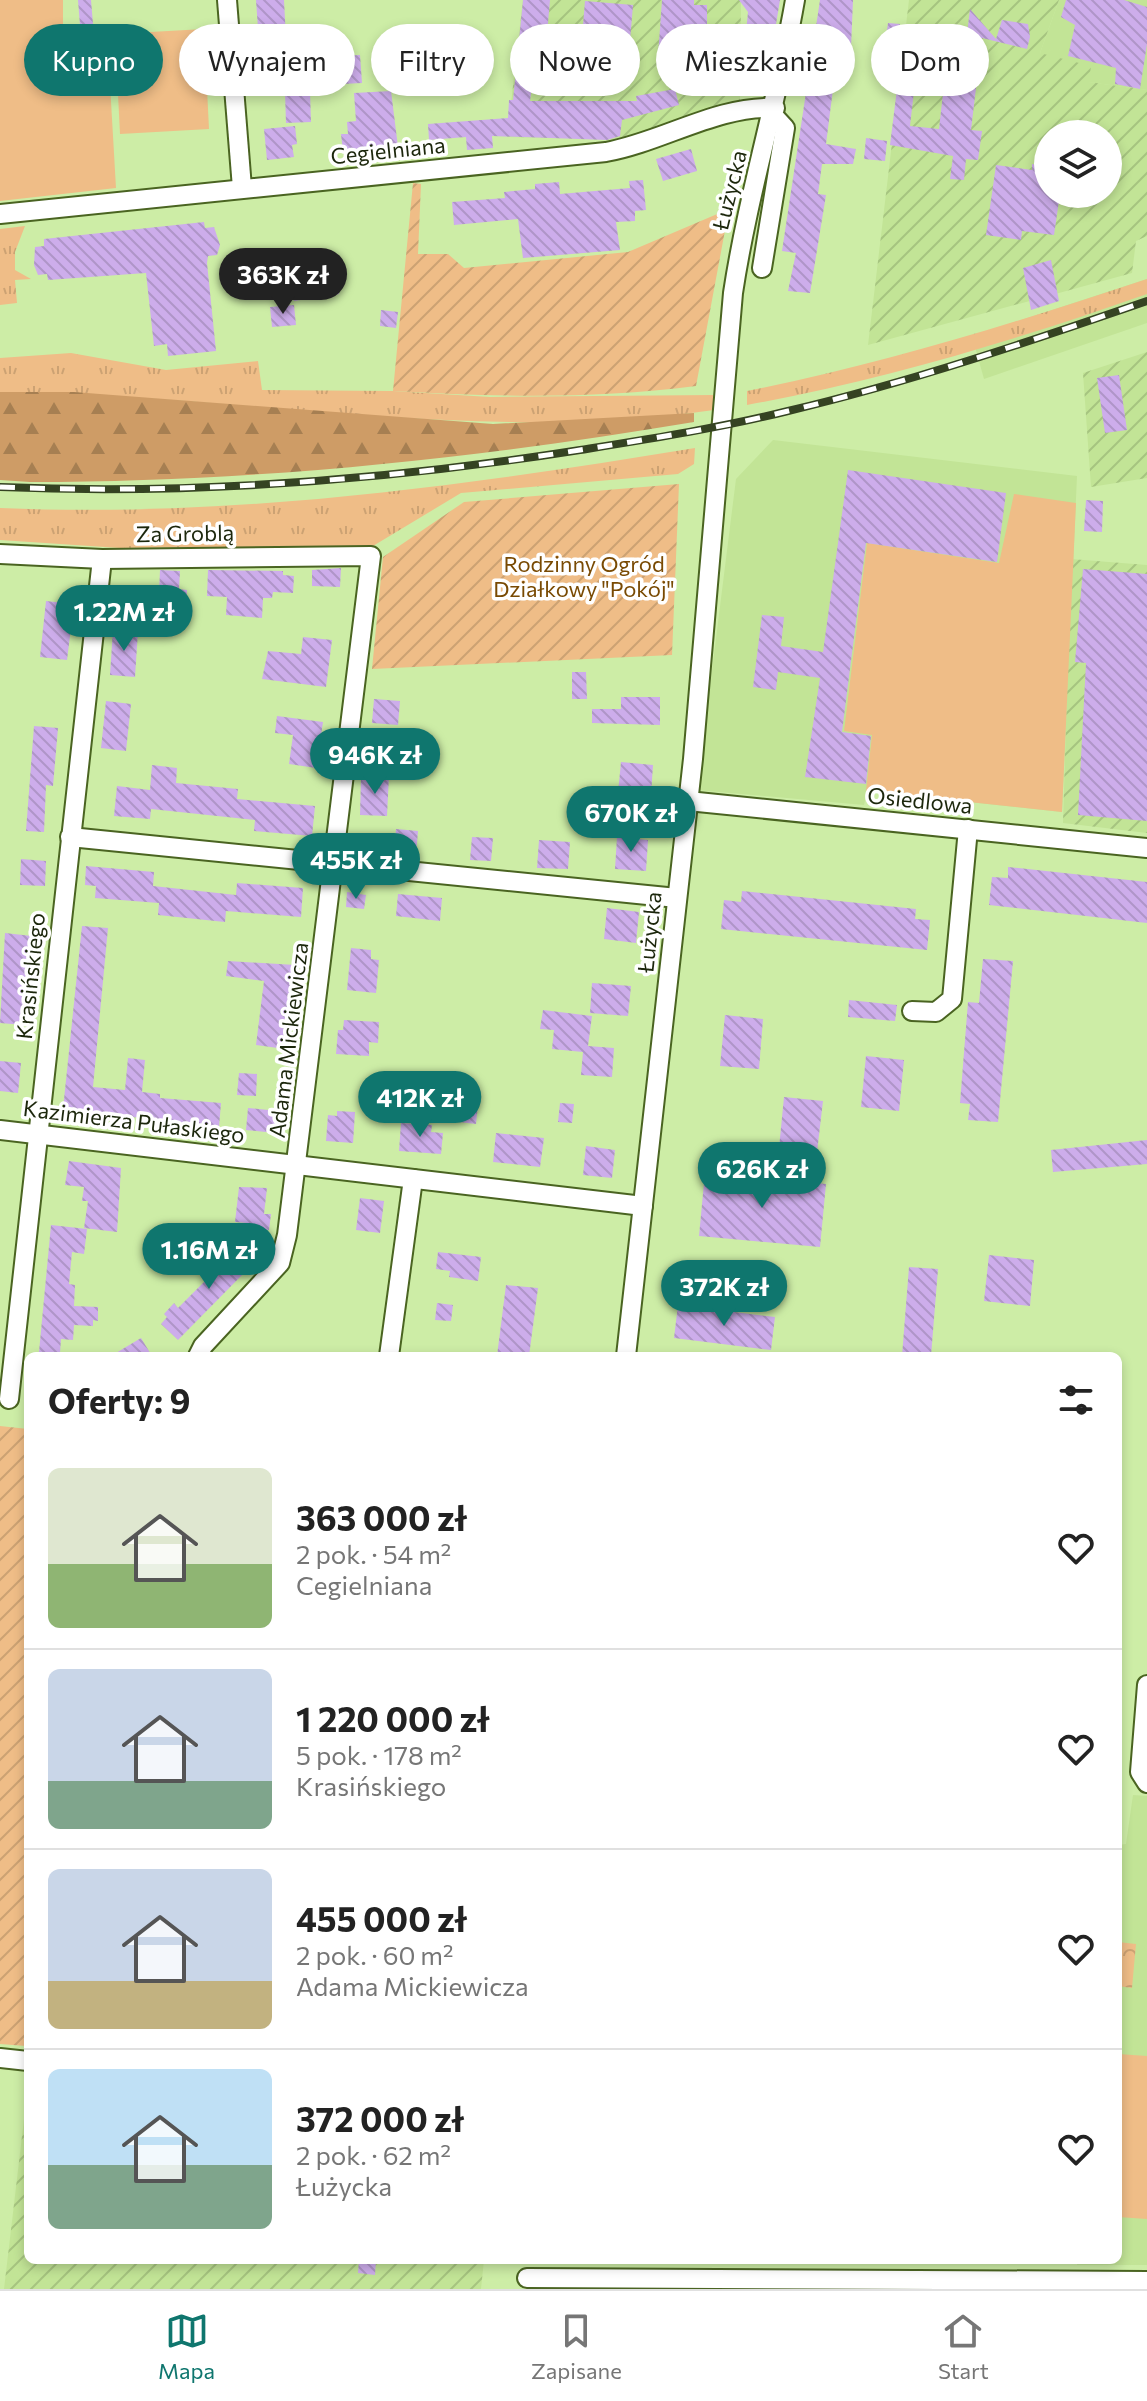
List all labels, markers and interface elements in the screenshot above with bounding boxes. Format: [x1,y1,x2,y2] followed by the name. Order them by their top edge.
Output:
[24,24,163,96] chip: Kupno
[179,24,355,96] chip: Wynajem
[371,24,494,96] chip: Filtry
[510,24,640,96] chip: Nowe
[656,24,855,96] chip: Mieszkanie
[871,24,989,96] chip: Dom
[1034,120,1122,208] map controls
[1034,120,1122,208] button: layers
[329,131,447,169] street label: Cegielniana
[706,147,752,234] street label: Łużycka
[209,248,357,316] pin: 363K zł
[237,258,329,289] text: 363K zł
[136,519,234,547] street label: Za Groblą
[493,550,675,602] park label: Rodzinny Ogród Działkowy "Pokój"
[41,585,207,653] pin: 1.22M zł
[74,595,174,626] text: 1.22M zł
[301,728,449,796] pin: 946K zł
[328,738,422,769] text: 946K zł
[866,781,974,819] street label: Osiedlowa
[557,786,705,854] pin: 670K zł
[585,796,677,827] text: 670K zł
[282,833,430,901] pin: 455K zł
[310,843,402,874] text: 455K zł
[631,890,667,975] street label: Łużycka
[10,911,50,1041] street label: Krasińskiego
[263,941,313,1139] street label: Adama Mickiewicza
[346,1071,494,1139] pin: 412K zł
[376,1081,464,1112] text: 412K zł
[22,1094,246,1148] street label: Kazimierza Pułaskiego
[688,1142,836,1210] pin: 626K zł
[716,1152,808,1183] text: 626K zł
[126,1223,292,1291] pin: 1.16M zł
[160,1233,258,1264] text: 1.16M zł
[650,1260,798,1328] pin: 372K zł
[679,1270,769,1301] text: 372K zł
[1054,1378,1098,1422] icon: filters
[48,1379,190,1421] text: Oferty: 9
[296,1496,467,1538] text: 363 000 zł
[112,1500,208,1596] icon: home
[1054,1526,1098,1570] icon: heart
[296,1538,451,1569] text: 2 pok. · 54 m²
[296,1569,432,1600] text: Cegielniana
[296,1697,489,1739] text: 1 220 000 zł
[112,1701,208,1797] icon: home
[1054,1727,1098,1771] icon: heart
[296,1739,462,1770] text: 5 pok. · 178 m²
[296,1770,446,1801] text: Krasińskiego
[296,1897,467,1939] text: 455 000 zł
[112,1901,208,1997] icon: home
[1054,1927,1098,1971] icon: heart
[296,1939,454,1970] text: 2 pok. · 60 m²
[296,1970,529,2001] text: Adama Mickiewicza
[296,2097,464,2139] text: 372 000 zł
[112,2101,208,2197] icon: home
[1054,2127,1098,2171] icon: heart
[296,2139,451,2170] text: 2 pok. · 62 m²
[296,2170,392,2201] text: Łużycka
[158,2309,215,2384] tab: Mapa
[531,2309,622,2384] tab: Zapisane
[938,2309,989,2384] tab: Start

